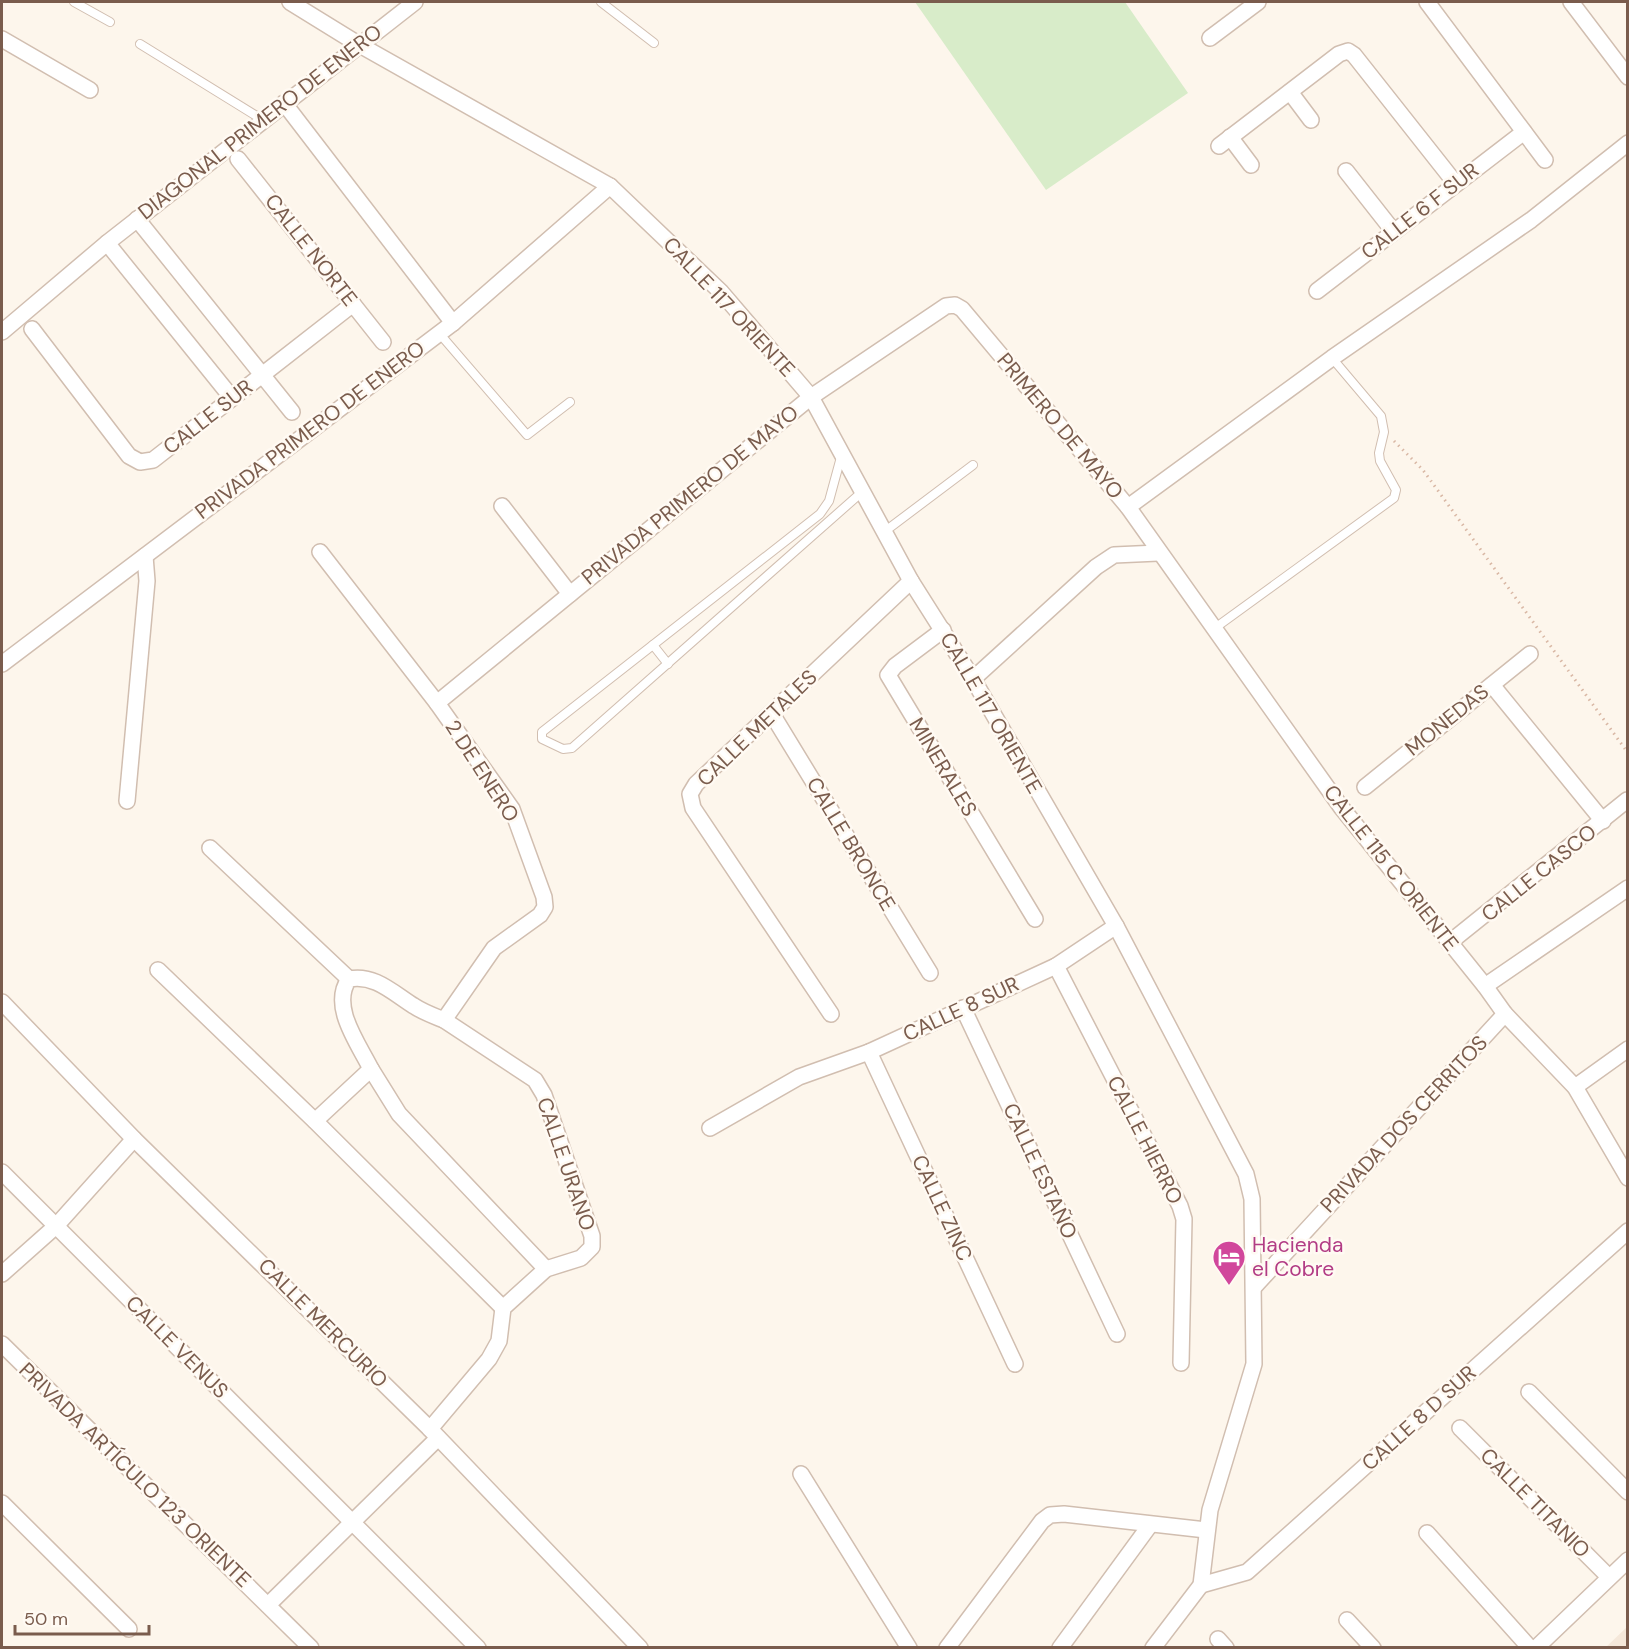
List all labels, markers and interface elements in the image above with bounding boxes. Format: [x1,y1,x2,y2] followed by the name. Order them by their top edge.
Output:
[132,18,388,226] street label: DIAGONAL PRIMERO DE ENERO
[1355,156,1485,266] street label: CALLE 6 F SUR
[258,188,364,312] street label: CALLE NORTE
[657,231,801,383] street label: CALLE 117 ORIENTE
[189,334,431,526] street label: PRIVADA PRIMERO DE ENERO
[991,347,1129,505] street label: PRIMERO DE MAYO
[157,373,259,461] street label: CALLE SUR
[576,399,804,591] street label: PRIVADA PRIMERO DE MAYO
[933,627,1049,799] street label: CALLE 117 ORIENTE
[691,663,823,793] street label: CALLE METALES
[1399,678,1495,762] street label: MONEDAS
[903,712,983,822] street label: MINERALES
[439,714,525,828] street label: 2 DE ENERO
[800,772,902,916] street label: CALLE BRONCE
[1317,779,1465,957] street label: CALLE 115 C ORIENTE
[1476,818,1602,928] street label: CALLE CASCO
[898,970,1024,1048] street label: CALLE 8 SUR
[1314,1029,1494,1219] street label: PRIVADA DOS CERRITOS
[1101,1071,1189,1209] street label: CALLE HIERRO
[530,1094,602,1234] street label: CALLE URANO
[996,1099,1084,1243] street label: CALLE ESTAÑO
[905,1150,979,1266] street label: CALLE ZINC
[1252,1231,1343,1283] place label: Hacienda el Cobre
[1211,1239,1247,1286] hotel icon: Hacienda el Cobre
[252,1252,394,1394] street label: CALLE MERCURIO
[120,1290,234,1404] street label: CALLE VENUS
[13,1356,257,1594] street label: PRIVADA ARTÍCULO 123 ORIENTE
[1356,1359,1482,1477] street label: CALLE 8 D SUR
[1474,1442,1596,1564] street label: CALLE TITANIO
[15,1598,148,1636] scale bar
[24,1607,68,1631] text: 50 m

